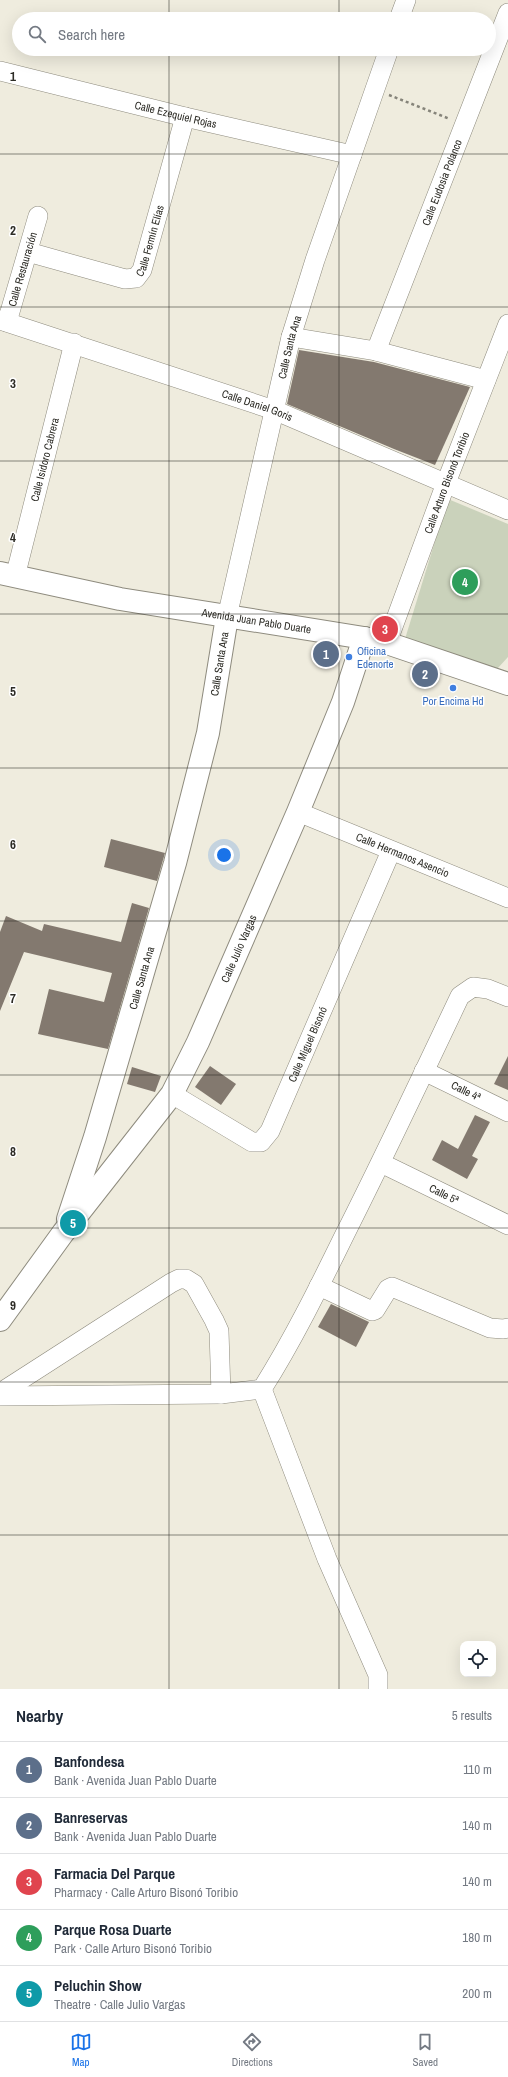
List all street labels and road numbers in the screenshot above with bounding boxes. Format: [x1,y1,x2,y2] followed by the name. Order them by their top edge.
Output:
[133,98,219,131] street label: Calle Ezequiel Rojas
[419,137,465,228] street label: Calle Eudosia Polanco
[132,203,167,280] street label: Calle Fermín Elías
[5,230,40,308] street label: Calle Restauración
[275,314,304,380] street label: Calle Santa Ana
[220,386,295,424] street label: Calle Daniel Goris
[27,416,62,503] street label: Calle Isidoro Cabrera
[421,430,472,536] street label: Calle Arturo Bisonó Toribio
[200,605,312,636] street label: Avenida Juan Pablo Duarte
[207,631,231,697] street label: Calle Santa Ana
[354,829,451,880] street label: Calle Hermanos Asencio
[218,912,260,985] street label: Calle Julio Vargas
[126,945,157,1011] street label: Calle Santa Ana
[285,1004,330,1084] street label: Calle Miguel Bisonó
[449,1078,484,1104] street label: Calle 4ª
[427,1181,462,1207] street label: Calle 5ª

